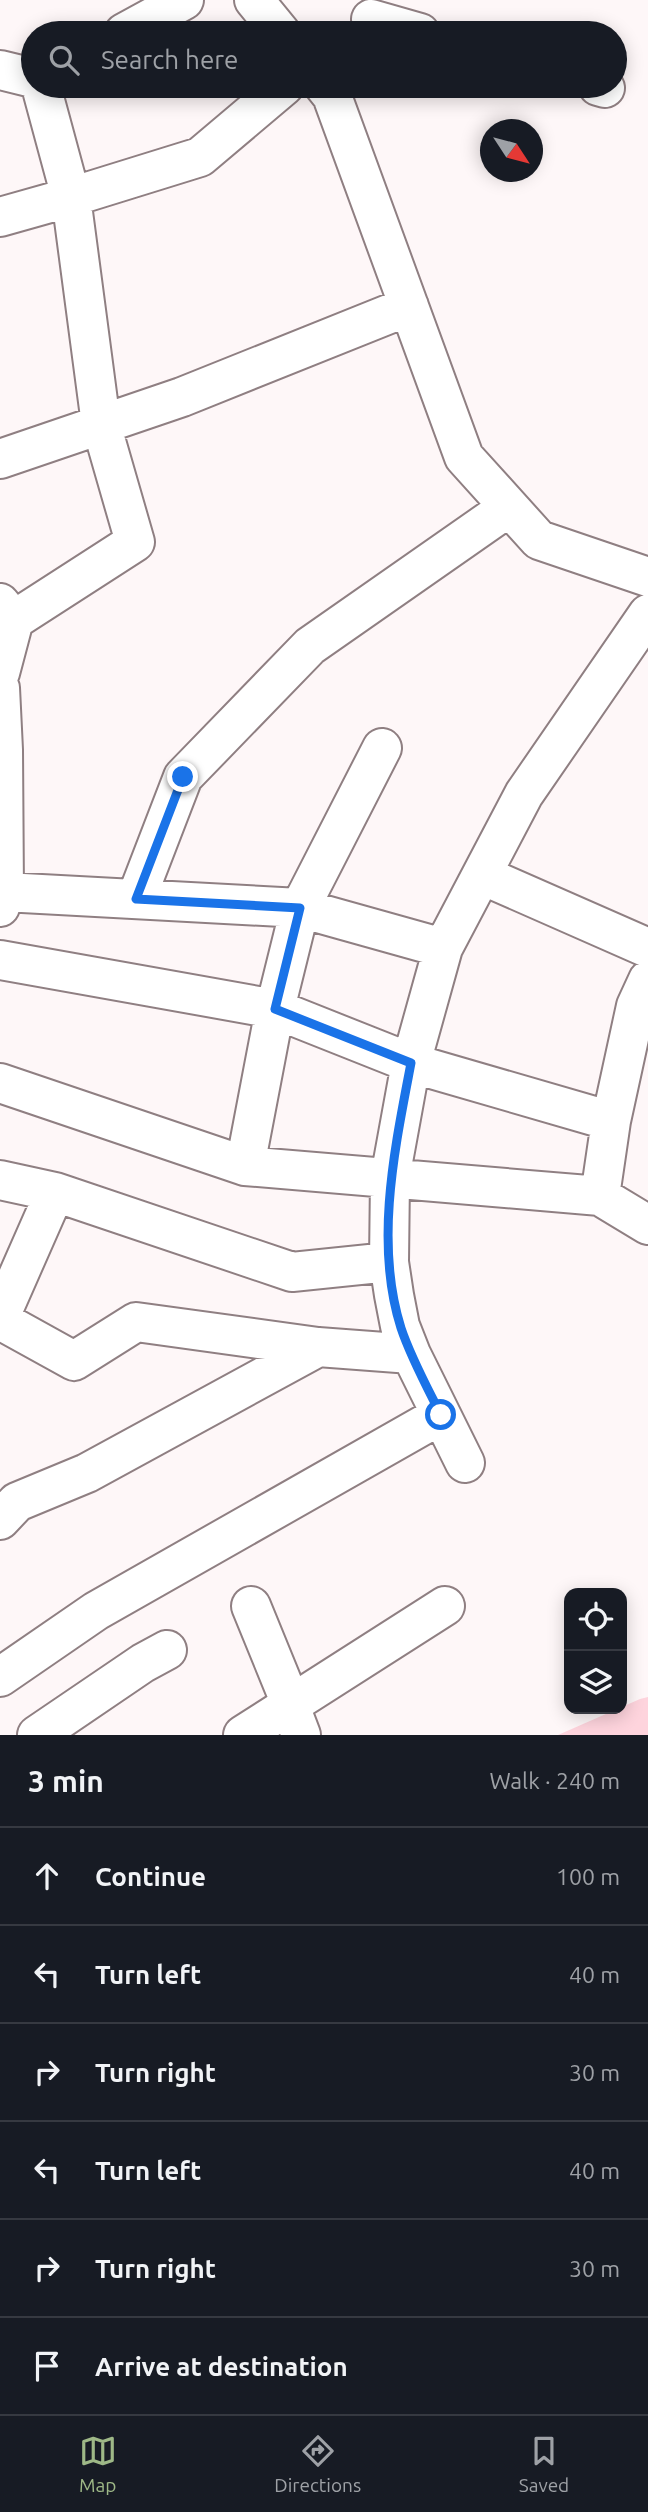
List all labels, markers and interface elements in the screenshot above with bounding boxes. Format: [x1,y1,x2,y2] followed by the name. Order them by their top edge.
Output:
[21,21,627,98] search box
[45,41,83,79] icon: search
[101,45,238,74] text: Search here
[480,119,543,182] north arrow
[167,761,198,792] route end
[425,1399,456,1430] route start
[564,1588,627,1714] map controls
[564,1588,627,1651] button: locate
[564,1651,627,1714] button: layers
[28,1764,104,1798] text: 3 min
[489,1768,620,1793] text: Walk · 240 m
[28,1857,66,1895] icon: ahead
[95,1862,206,1891] text: Continue
[556,1864,620,1889] text: 100 m
[28,1955,66,1993] icon: left
[95,1960,201,1989] text: Turn left
[569,1962,620,1987] text: 40 m
[28,2053,66,2091] icon: right
[95,2058,216,2087] text: Turn right
[569,2060,620,2085] text: 30 m
[28,2151,66,2189] icon: left
[95,2156,201,2185] text: Turn left
[569,2158,620,2183] text: 40 m
[28,2249,66,2287] icon: right
[95,2254,216,2283] text: Turn right
[569,2256,620,2281] text: 30 m
[28,2347,66,2385] icon: arrive
[95,2352,348,2381] text: Arrive at destination
[79,2432,117,2496] tab: Map
[274,2432,361,2496] tab: Directions
[519,2432,569,2496] tab: Saved

